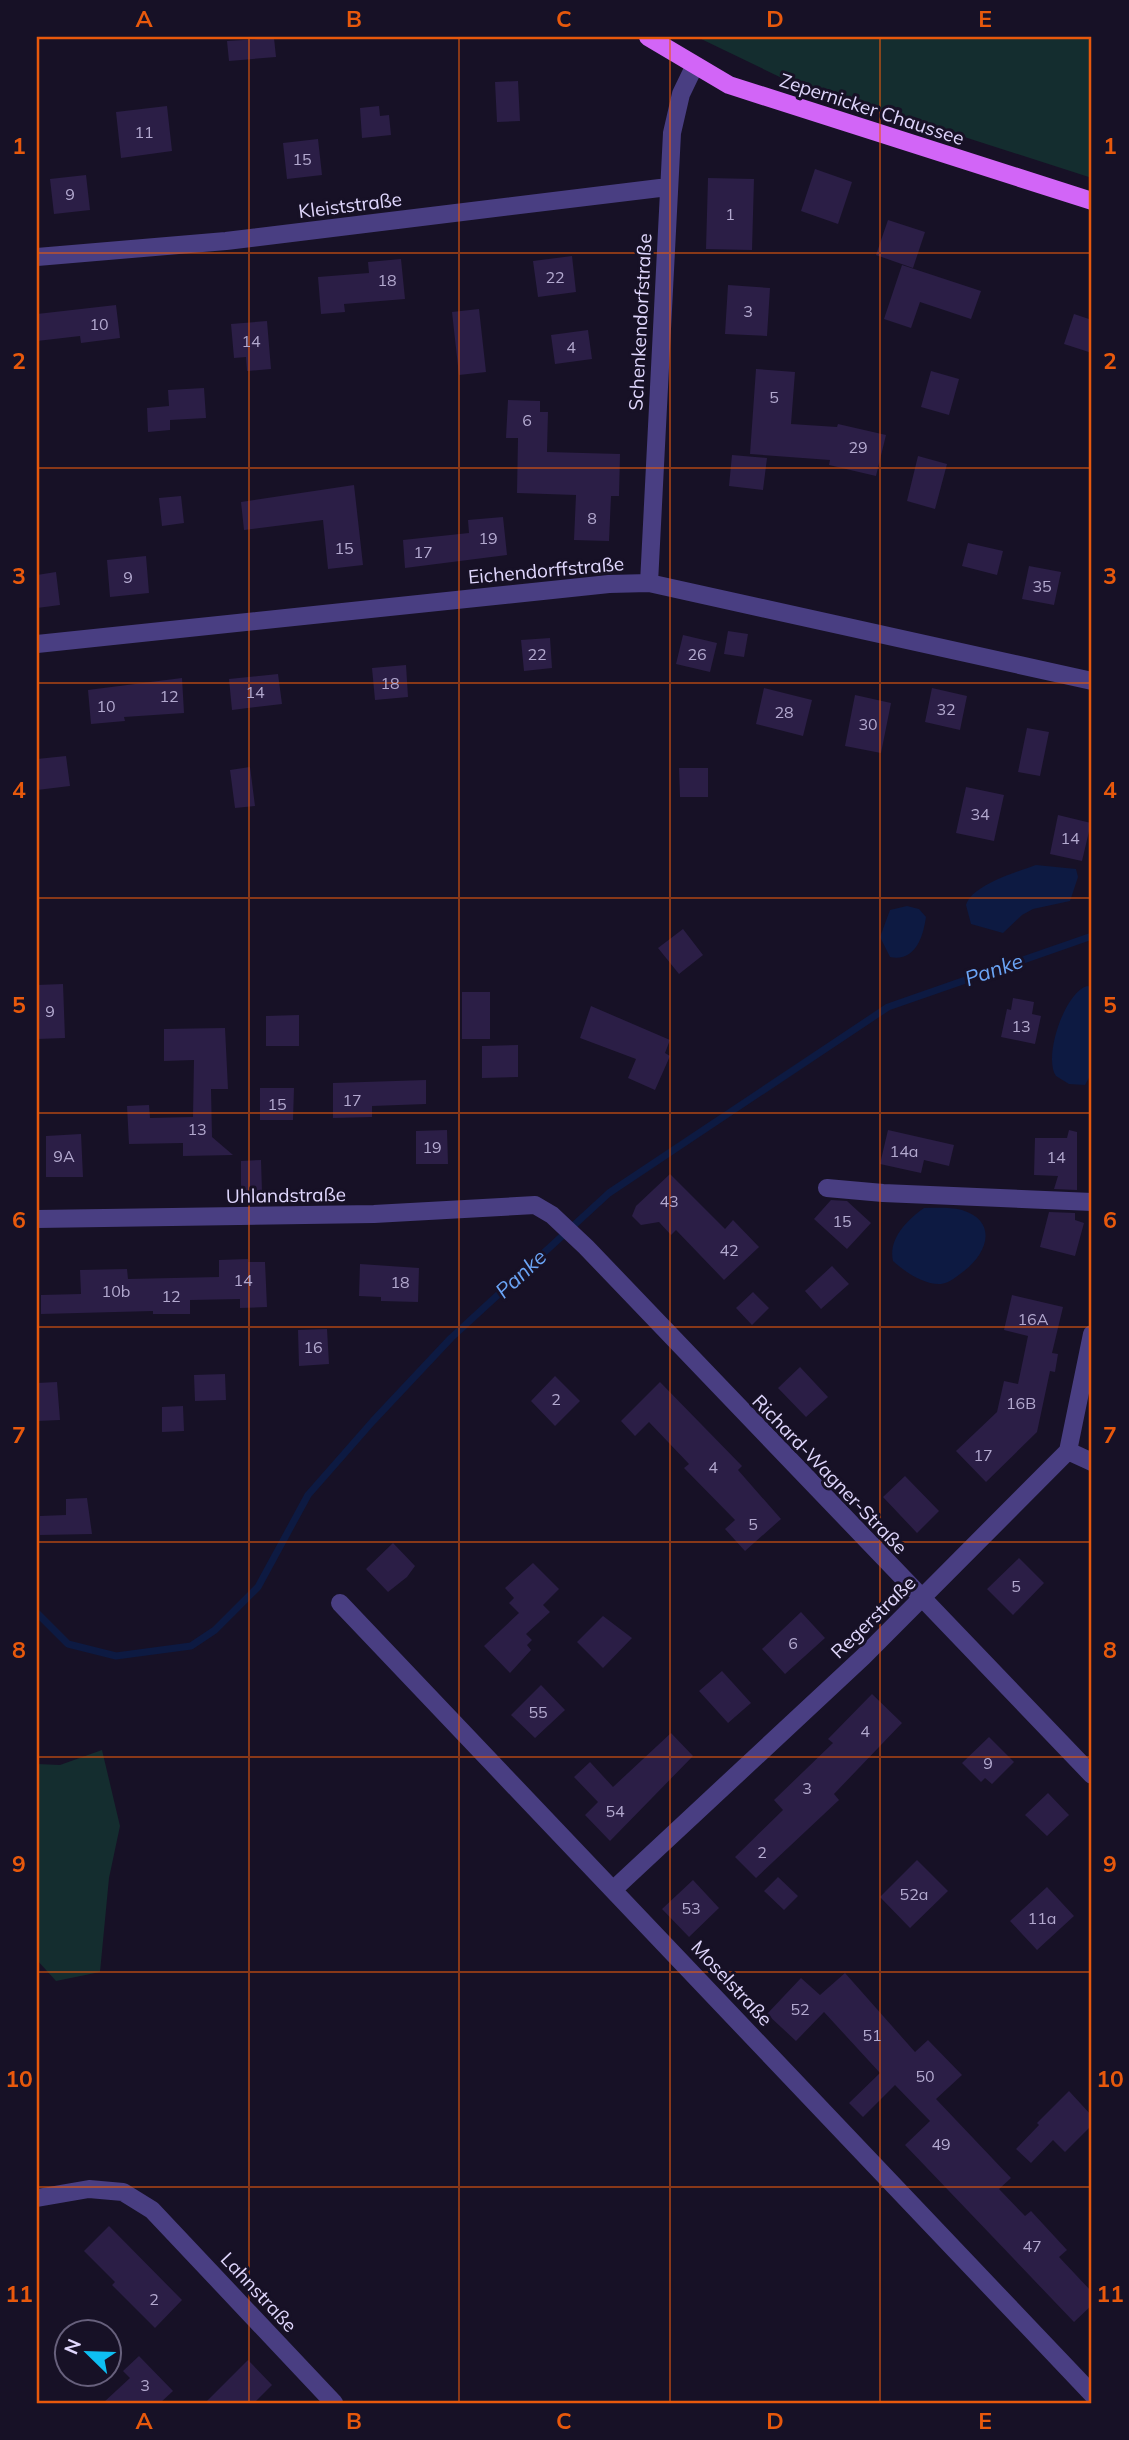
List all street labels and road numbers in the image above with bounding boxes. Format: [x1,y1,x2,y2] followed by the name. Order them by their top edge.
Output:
[777,68,967,150] street label: Zepernicker Chaussee
[297,187,403,223] street label: Kleiststraße
[623,233,657,411] street label: Schenkendorfstraße
[467,551,625,589] street label: Eichendorffstraße
[226,1182,346,1208] street label: Uhlandstraße
[748,1389,912,1559] street label: Richard-Wagner-Straße
[826,1571,920,1663] street label: Regerstraße
[686,1935,778,2031] street label: Moselstraße
[216,2247,302,2337] street label: Lahnstraße

